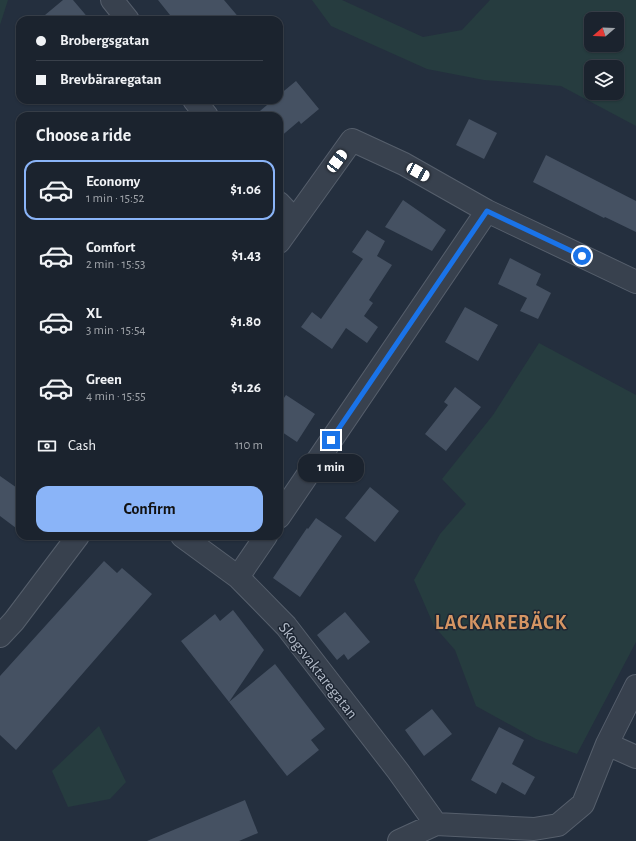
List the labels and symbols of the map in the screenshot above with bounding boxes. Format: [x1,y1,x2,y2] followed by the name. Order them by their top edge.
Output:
[584,12,624,52] north arrow
[325,148,349,174] car
[405,161,431,183] car
[573,247,591,265] route start
[322,431,340,449] route end
[298,454,364,482] callout: 1 min
[435,611,567,633] district label: LACKAREBÄCK
[276,619,361,722] street label: Skogsvaktaregatan

